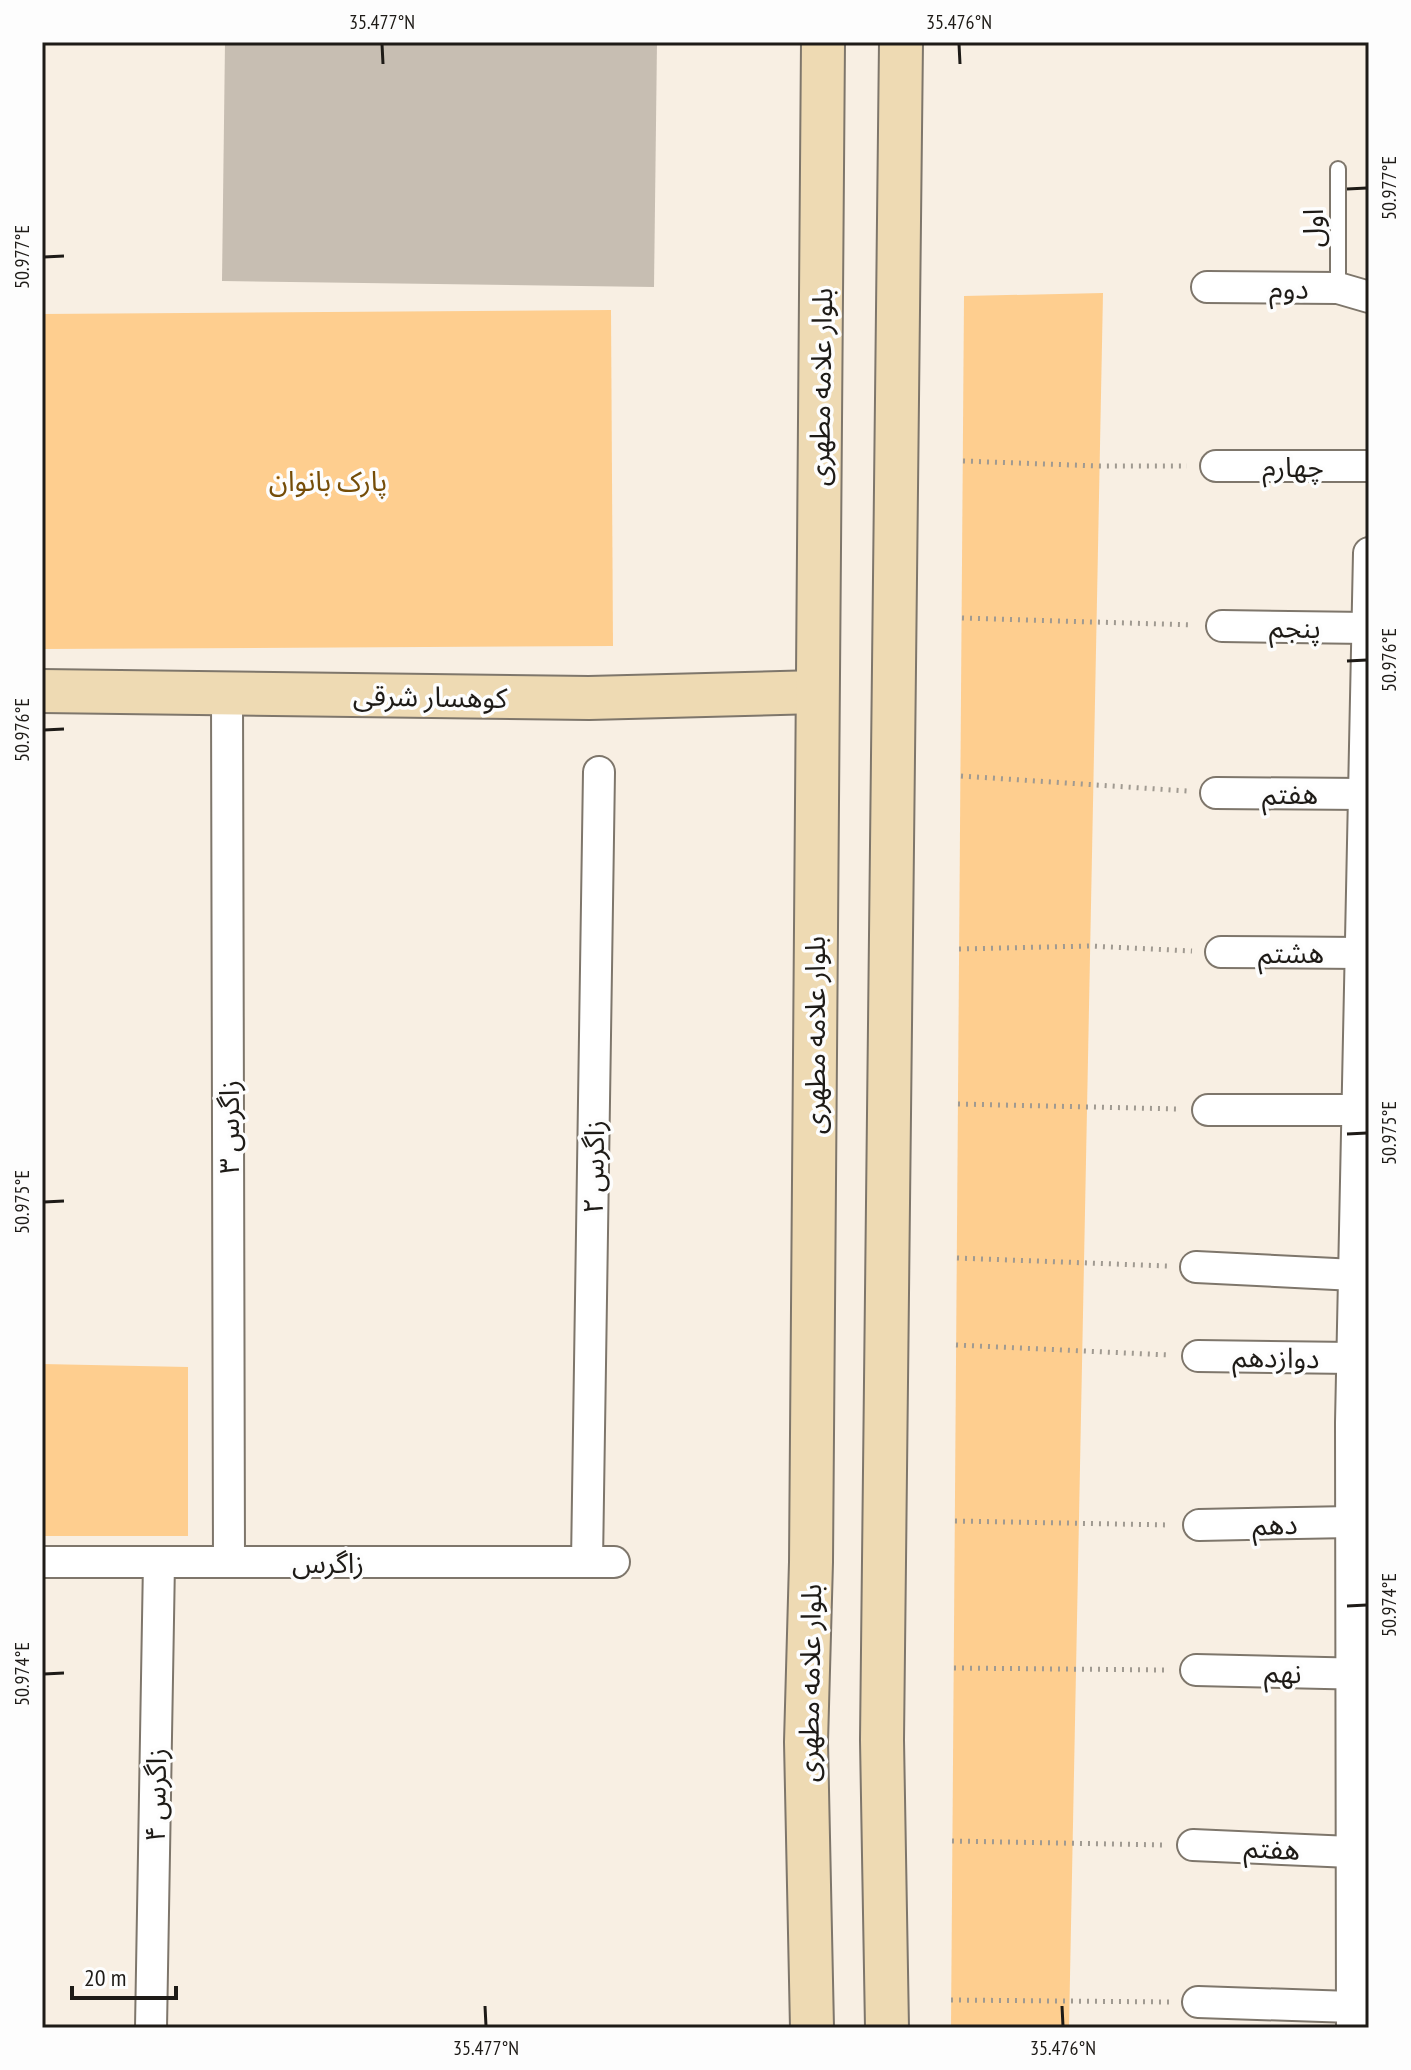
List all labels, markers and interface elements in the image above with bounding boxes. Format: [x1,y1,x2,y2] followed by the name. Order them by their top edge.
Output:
[349,9,415,35] text: 35.477°N
[926,9,992,35] text: 35.476°N
[1376,156,1402,220] text: 50.977°E
[1294,209,1331,247] street label: اول
[9,225,35,289] text: 50.977°E
[1269,269,1309,310] street label: دوم
[800,288,840,486] street label: بلوار علامه مطهری
[1262,448,1324,488] street label: چهارم
[269,462,387,499] park label: پارک بانوان
[1269,608,1321,650] street label: پنجم
[1376,628,1402,692] text: 50.976°E
[353,676,508,716] street label: کوهسار شرقی
[9,698,35,762] text: 50.976°E
[1262,775,1318,816] street label: هفتم
[1258,934,1324,975] street label: هشتم
[796,936,833,1134] street label: بلوار علامه مطهری
[210,1080,247,1174] street label: زاگرس ۳
[1376,1101,1402,1165] text: 50.975°E
[574,1120,612,1214] street label: زاگرس ۲
[9,1170,35,1234] text: 50.975°E
[1232,1338,1320,1380] street label: دوازدهم
[1252,1505,1298,1547] street label: دهم
[292,1544,364,1581] street label: زاگرس
[1376,1573,1402,1637] text: 50.974°E
[789,1584,829,1782] street label: بلوار علامه مطهری
[9,1642,35,1706] text: 50.974°E
[1263,1653,1302,1695] street label: نهم
[136,1748,174,1842] street label: زاگرس ۴
[1243,1828,1301,1872] street label: هفتم
[72,1950,176,2000] scale bar
[84,1962,126,1993] text: 20 m
[453,2035,519,2061] text: 35.477°N
[1030,2035,1096,2061] text: 35.476°N

